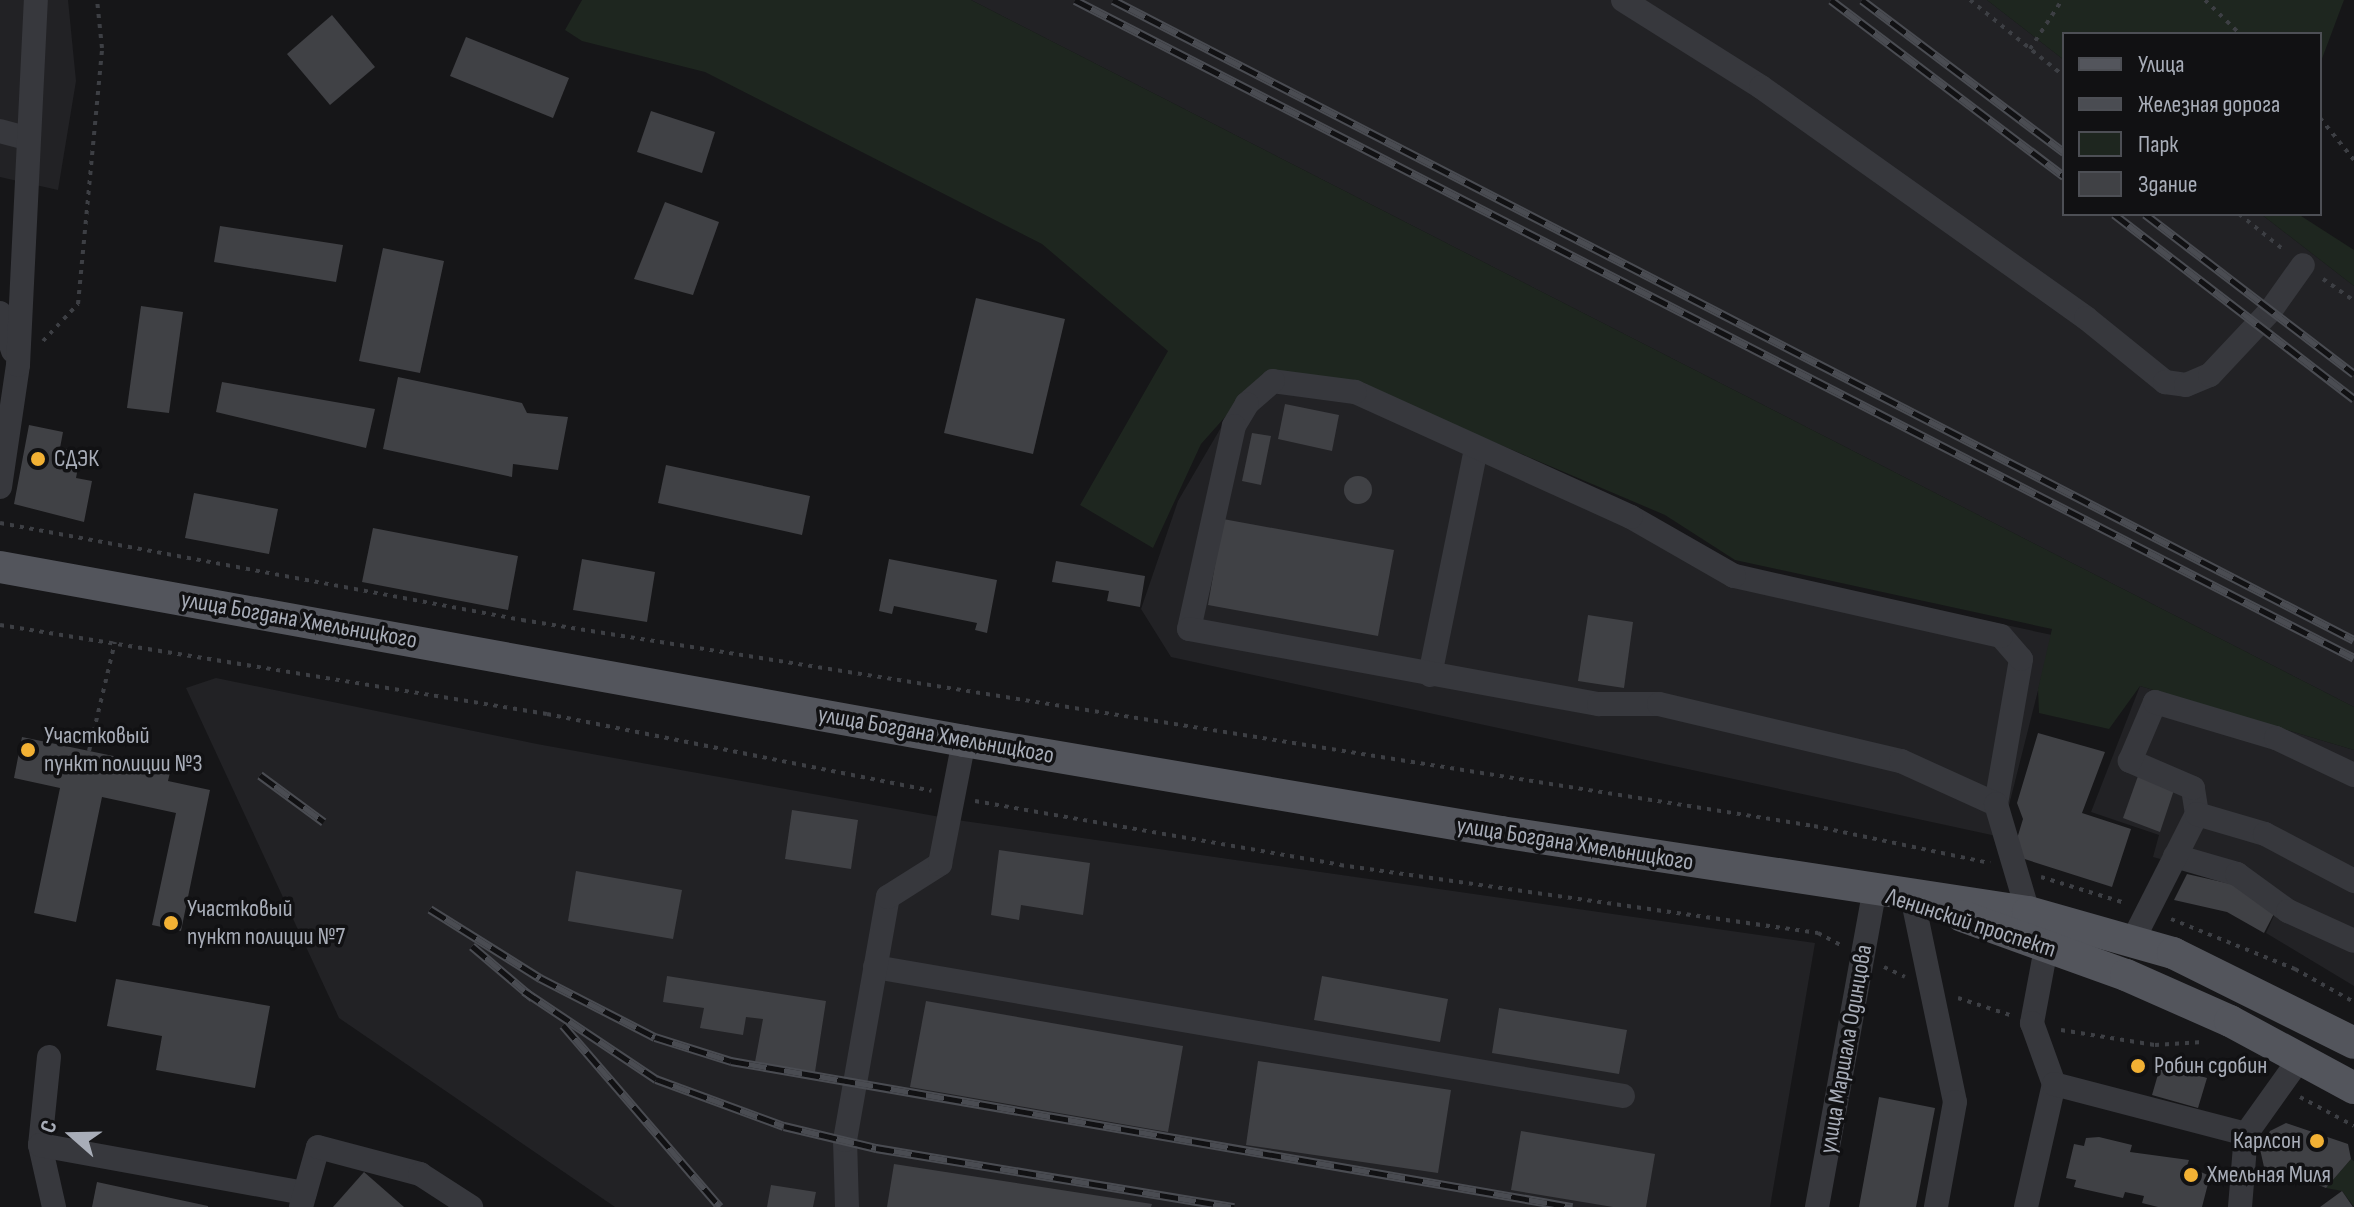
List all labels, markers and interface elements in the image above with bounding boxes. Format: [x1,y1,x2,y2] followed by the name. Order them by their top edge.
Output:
[2062,32,2322,216] legend
[2138,50,2184,79] text: Улица
[2138,90,2280,119] text: Железная дорога
[2138,130,2178,159] text: Парк
[2138,170,2197,199] text: Здание
[54,445,99,473] place label: СДЭК
[29,450,47,468] marker: СДЭК
[179,585,419,655] street label: улица Богдана Хмельницкого
[816,700,1056,770] street label: улица Богдана Хмельницкого
[44,722,203,778] place label: Участковый пункт полиции №3
[19,741,37,759] marker: Участковый пункт полиции №3
[1455,811,1695,877] street label: улица Богдана Хмельницкого
[1882,882,2060,964] street label: Ленинский проспект
[187,895,345,951] place label: Участковый пункт полиции №7
[162,914,180,932] marker: Участковый пункт полиции №7
[1813,942,1879,1156] street label: улица Маршала Одинцова
[2154,1052,2267,1080] place label: Робин сдобин
[2129,1057,2147,1075] marker: Робин сдобин
[32,1095,112,1175] north arrow
[34,1117,64,1137] text: С
[2233,1127,2301,1155] place label: Карлсон
[2308,1132,2326,1150] marker: Карлсон
[2207,1161,2331,1189] place label: Хмельная Миля
[2182,1166,2200,1184] marker: Хмельная Миля

